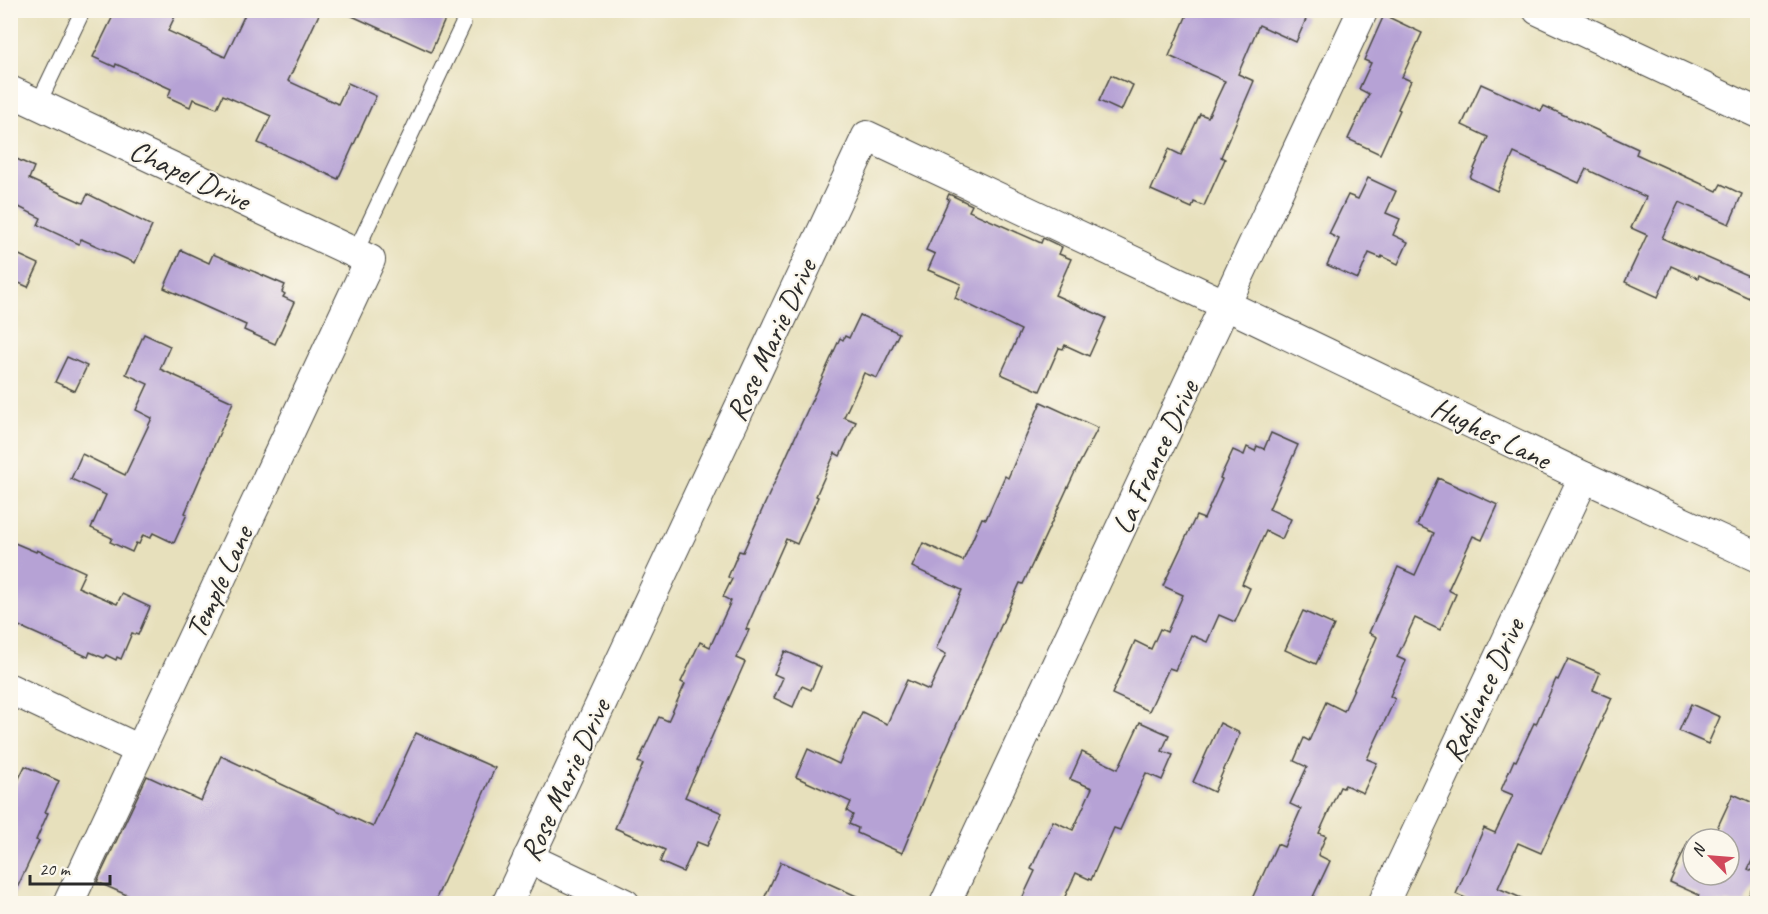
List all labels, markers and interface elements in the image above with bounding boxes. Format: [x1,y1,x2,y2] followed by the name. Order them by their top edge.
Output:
[124,131,258,220] street label: Chapel Drive
[717,251,826,427] street label: Rose Marie Drive
[1103,372,1208,540] street label: La France Drive
[1425,388,1559,479] street label: Hughes Lane
[177,518,262,644] street label: Temple Lane
[1433,610,1534,768] street label: Radiance Drive
[511,691,620,867] street label: Rose Marie Drive
[1681,827,1741,887] north arrow
[1687,840,1711,860] text: N
[30,848,110,886] scale bar
[39,858,72,880] text: 20 m

